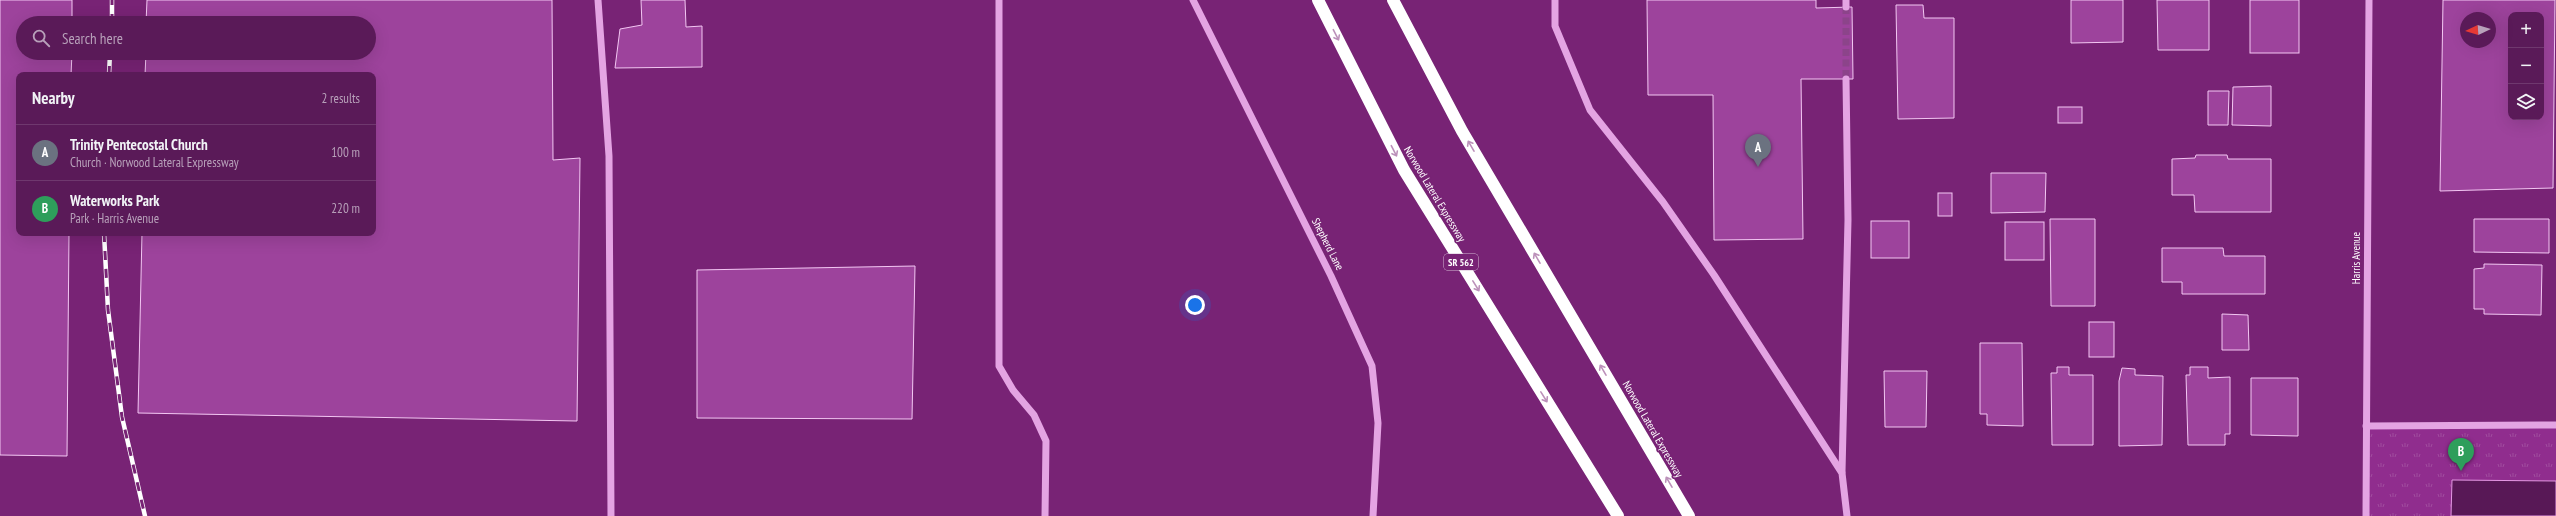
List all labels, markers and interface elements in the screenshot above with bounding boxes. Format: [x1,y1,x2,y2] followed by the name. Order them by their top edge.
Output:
[2460,12,2496,48] north arrow
[2508,12,2544,120] map controls
[2508,12,2544,48] button: +
[16,16,376,60] search box
[30,27,52,49] icon: search
[62,29,123,48] text: Search here
[1332,29,1340,41] one-way arrow
[2508,48,2544,84] button: −
[2508,84,2544,120] button: layers
[32,87,75,109] text: Nearby
[321,90,360,107] text: 2 results
[1745,134,1771,167] pin: A
[70,135,208,154] text: Trinity Pentecostal Church
[1467,140,1475,152] one-way arrow
[42,144,48,161] text: A
[331,144,360,161] text: 100 m
[1401,144,1470,245] street label: Norwood Lateral Expressway
[1391,145,1398,157] one-way arrow
[70,154,239,171] text: Church · Norwood Lateral Expressway
[70,191,160,210] text: Waterworks Park
[42,200,48,217] text: B
[331,200,360,217] text: 220 m
[70,210,159,227] text: Park · Harris Avenue
[1309,216,1347,273] street label: Shepherd Lane
[2349,231,2363,284] street label: Harris Avenue
[1533,252,1541,264] one-way arrow
[1444,254,1478,270] road number: SR 562
[1472,280,1480,291] one-way arrow
[1185,295,1205,315] your location
[1599,364,1607,376] one-way arrow
[1620,378,1687,481] street label: Norwood Lateral Expressway
[1540,391,1549,402] one-way arrow
[2448,438,2474,471] pin: B
[1665,477,1673,488] one-way arrow

